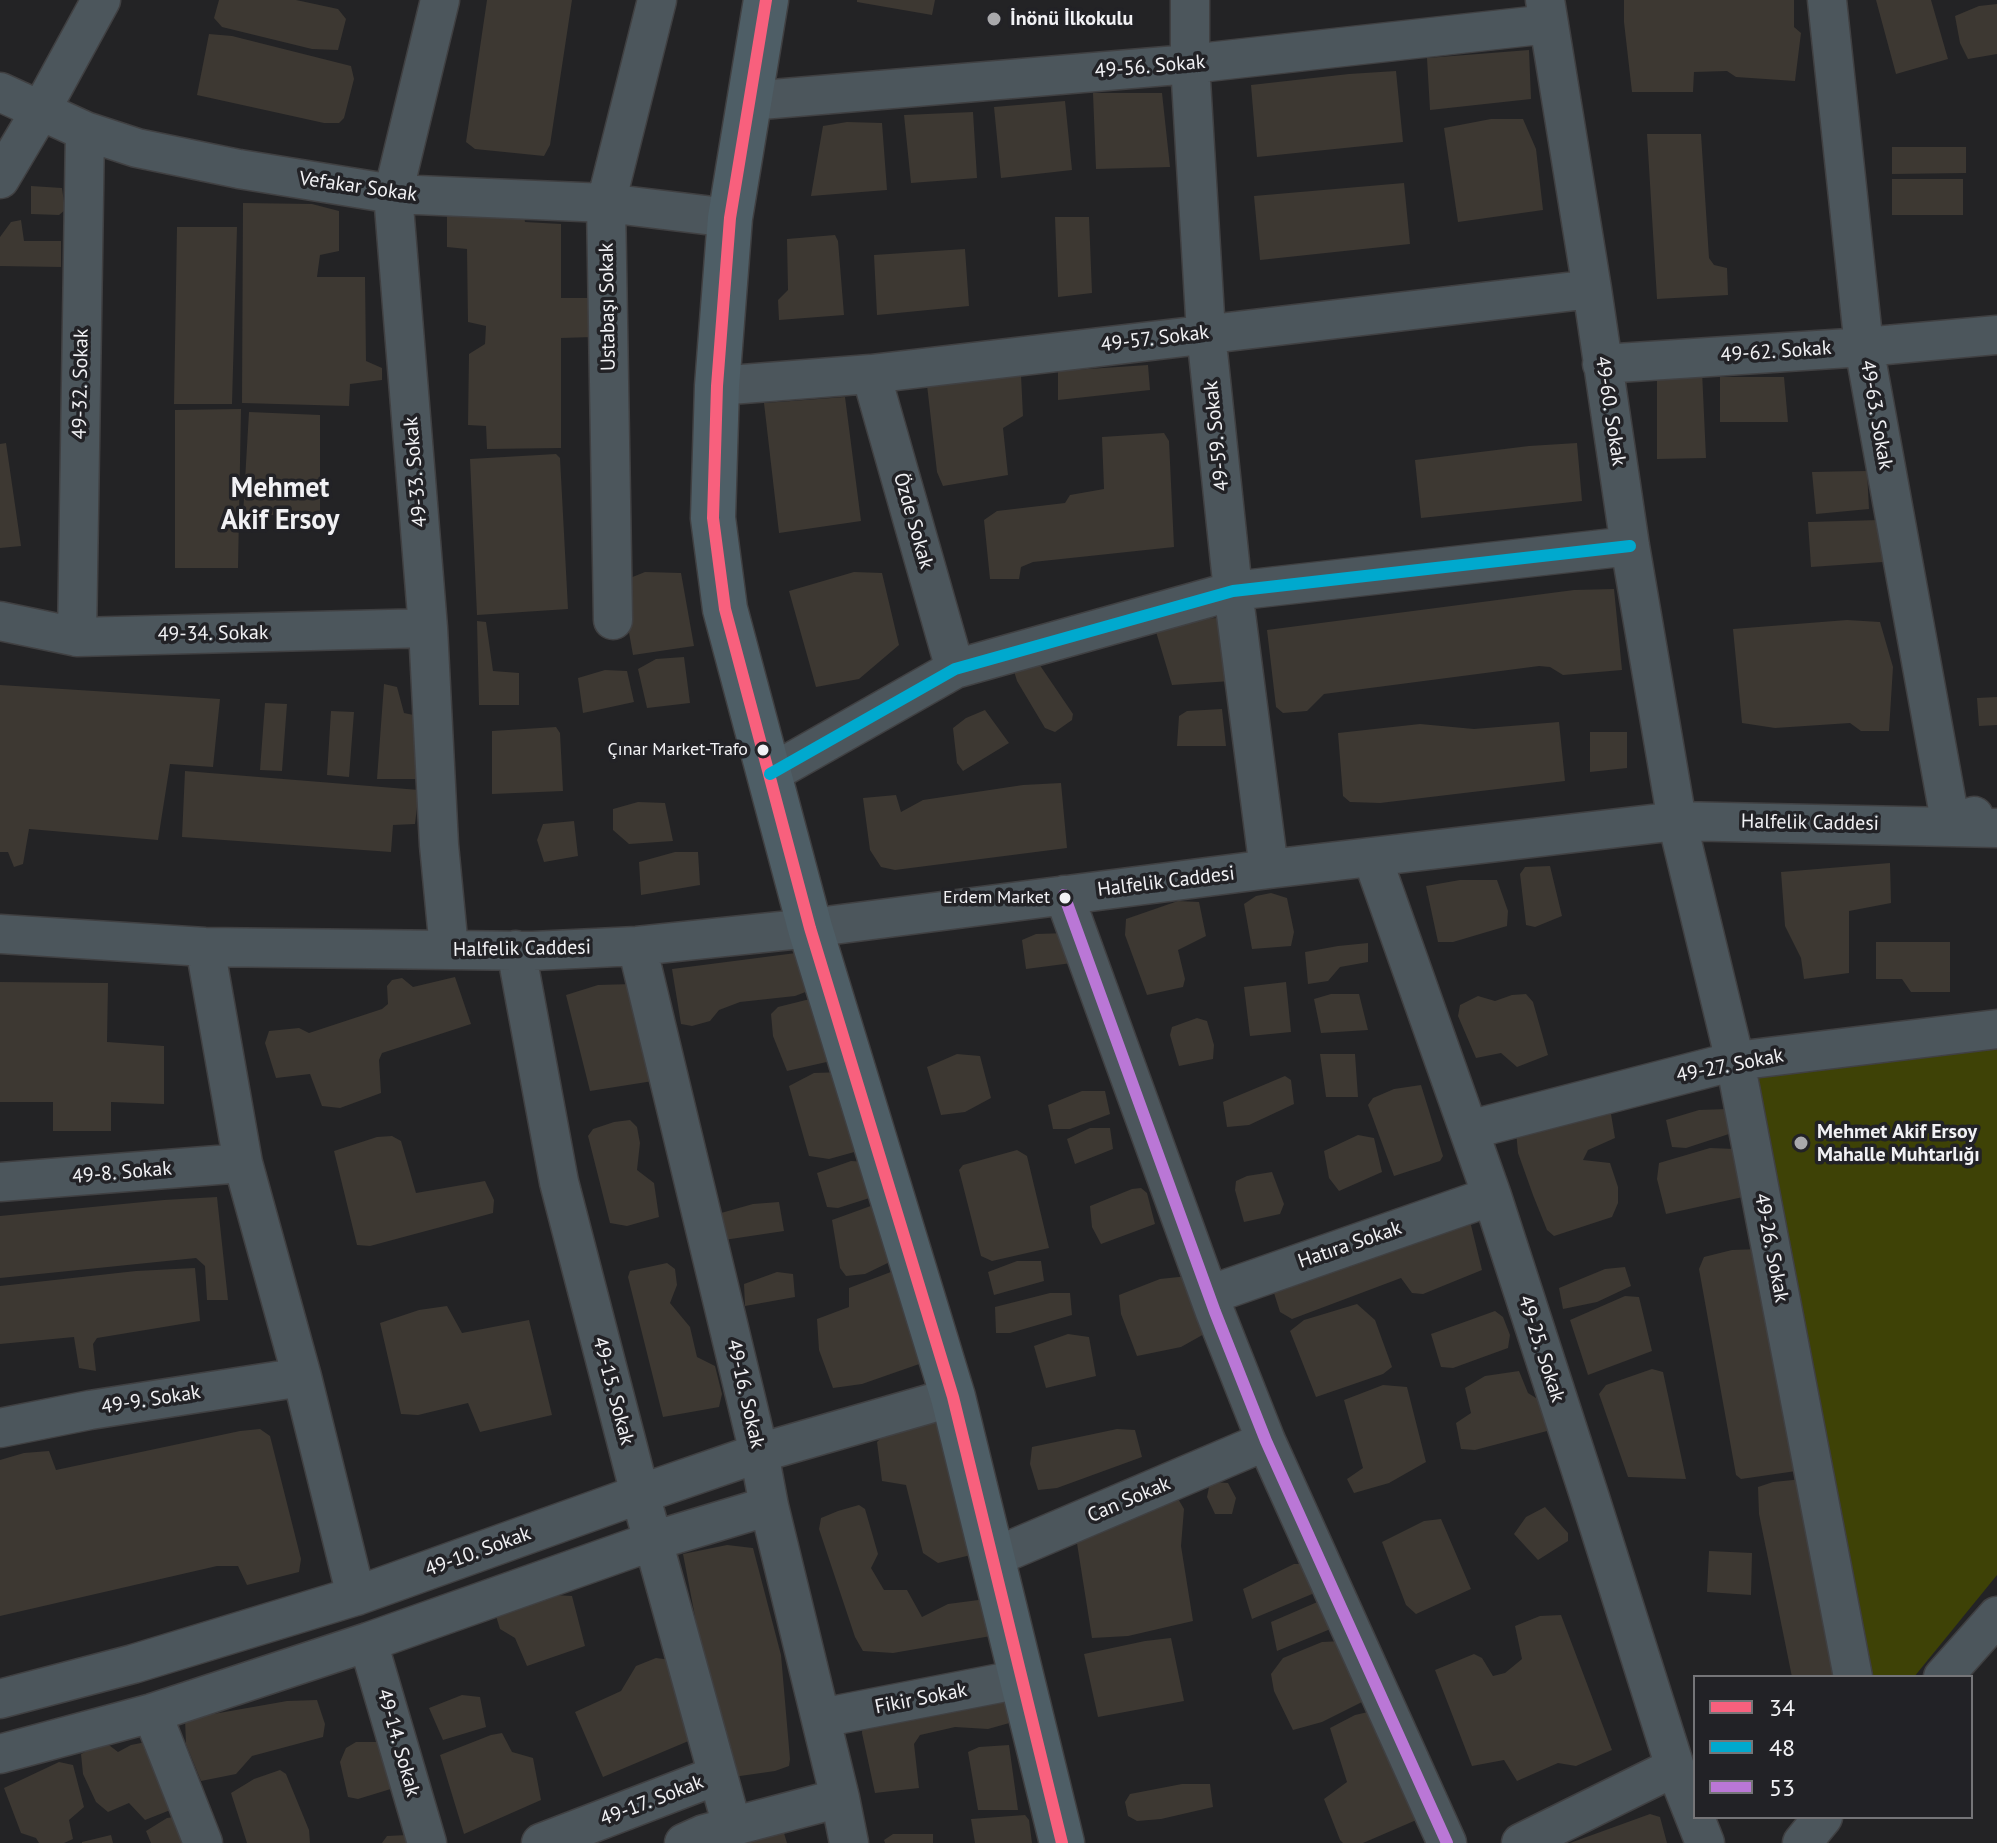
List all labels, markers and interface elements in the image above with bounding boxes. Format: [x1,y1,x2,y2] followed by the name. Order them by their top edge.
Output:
[1010,7,1133,31] place label: İnönü İlkokulu
[985,10,1003,28] marker: İnönü İlkokulu
[1094,50,1206,84] street label: 49-56. Sokak
[298,167,418,207] street label: Vefakar Sokak
[595,243,621,371] street label: Ustabaşı Sokak
[1100,320,1210,358] street label: 49-57. Sokak
[68,328,94,440] street label: 49-32. Sokak
[1720,336,1832,368] street label: 49-62. Sokak
[1589,354,1631,468] street label: 49-60. Sokak
[1855,358,1897,472] street label: 49-63. Sokak
[1199,380,1235,492] street label: 49-59. Sokak
[399,416,433,528] street label: 49-33. Sokak
[888,470,938,572] street label: Özde Sokak
[221,472,339,538] district label: Mehmet Akif Ersoy
[157,621,269,647] street label: 49-34. Sokak
[608,739,748,761] place label: Çınar Market-Trafo
[755,742,771,758] marker: Çınar Market-Trafo
[1741,810,1879,836] street label: Halfelik Caddesi
[1096,862,1236,902] street label: Halfelik Caddesi
[943,887,1050,909] place label: Erdem Market
[1057,890,1073,906] marker: Erdem Market
[453,936,591,962] street label: Halfelik Caddesi
[1674,1044,1786,1088] street label: 49-27. Sokak
[1817,1120,1980,1167] place label: Mehmet Akif Ersoy Mahalle Muhtarlığı
[1792,1134,1810,1152] marker: Mehmet Akif Ersoy Mahalle Muhtarlığı
[71,1157,173,1189] street label: 49-8. Sokak
[1749,1191,1793,1305] street label: 49-26. Sokak
[1295,1216,1405,1274] street label: Hatıra Sokak
[1512,1293,1570,1405] street label: 49-25. Sokak
[587,1334,639,1448] street label: 49-15. Sokak
[721,1337,769,1451] street label: 49-16. Sokak
[100,1380,202,1420] street label: 49-9. Sokak
[1084,1472,1174,1528] street label: Can Sokak
[422,1522,534,1582] street label: 49-10. Sokak
[1693,1675,1973,1819] legend
[873,1678,969,1720] street label: Fikir Sokak
[371,1686,425,1800] street label: 49-14. Sokak
[1769,1692,1795,1723] text: 34
[1769,1732,1795,1763] text: 48
[597,1770,707,1832] street label: 49-17. Sokak
[1769,1772,1795,1803] text: 53

